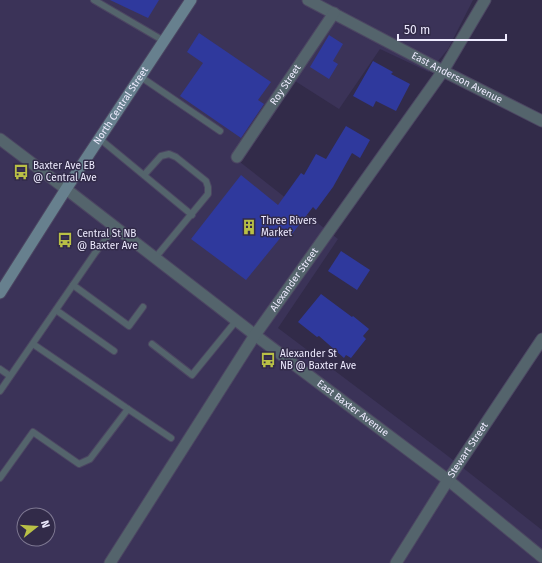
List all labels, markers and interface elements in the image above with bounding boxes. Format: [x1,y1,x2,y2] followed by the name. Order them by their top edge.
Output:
[398,16,506,42] scale bar
[404,23,430,37] text: 50 m
[409,49,504,106] street label: East Anderson Avenue
[268,62,304,107] street label: Roy Street
[91,64,151,147] street label: North Central Street
[33,160,97,184] place label: Baxter Ave EB @ Central Ave
[12,163,30,181] bus stop icon: Baxter Ave EB @ Central Ave
[261,215,317,239] place label: Three Rivers Market
[240,218,258,236] building icon: Three Rivers Market
[77,228,138,252] place label: Central St NB @ Baxter Ave
[56,231,74,249] bus stop icon: Central St NB @ Baxter Ave
[268,245,321,314] street label: Alexander Street
[280,348,356,372] place label: Alexander St NB @ Baxter Ave
[259,351,277,369] bus stop icon: Alexander St NB @ Baxter Ave
[314,378,391,439] street label: East Baxter Avenue
[445,420,491,480] street label: Stewart Street
[16,507,56,547] north arrow
[38,519,52,530] text: N

